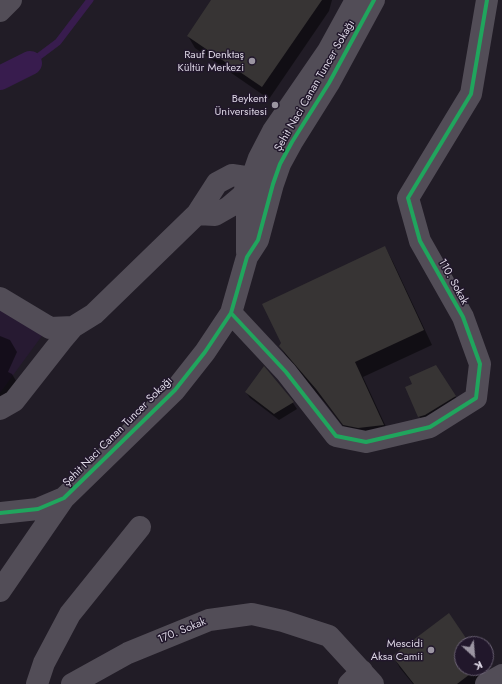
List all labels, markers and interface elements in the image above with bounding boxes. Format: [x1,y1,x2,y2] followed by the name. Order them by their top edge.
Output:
[272,18,358,154] street label: Şehit Naci Canan Tuncer Sokağı
[178,48,244,74] place label: Rauf Denktaş Kültür Merkezi
[247,56,257,66] marker: Rauf Denktaş Kültür Merkezi
[214,92,267,118] place label: Beykent Üniversitesi
[270,100,280,110] marker: Beykent Üniversitesi
[435,257,471,307] street label: 110. Sokak
[60,374,176,490] street label: Şehit Naci Canan Tuncer Sokağı
[156,615,208,647] street label: 170. Sokak
[454,636,494,676] north arrow
[371,637,423,663] place label: Mescidi Aksa Camii
[426,645,436,655] marker: Mescidi Aksa Camii
[472,657,486,675] text: K

